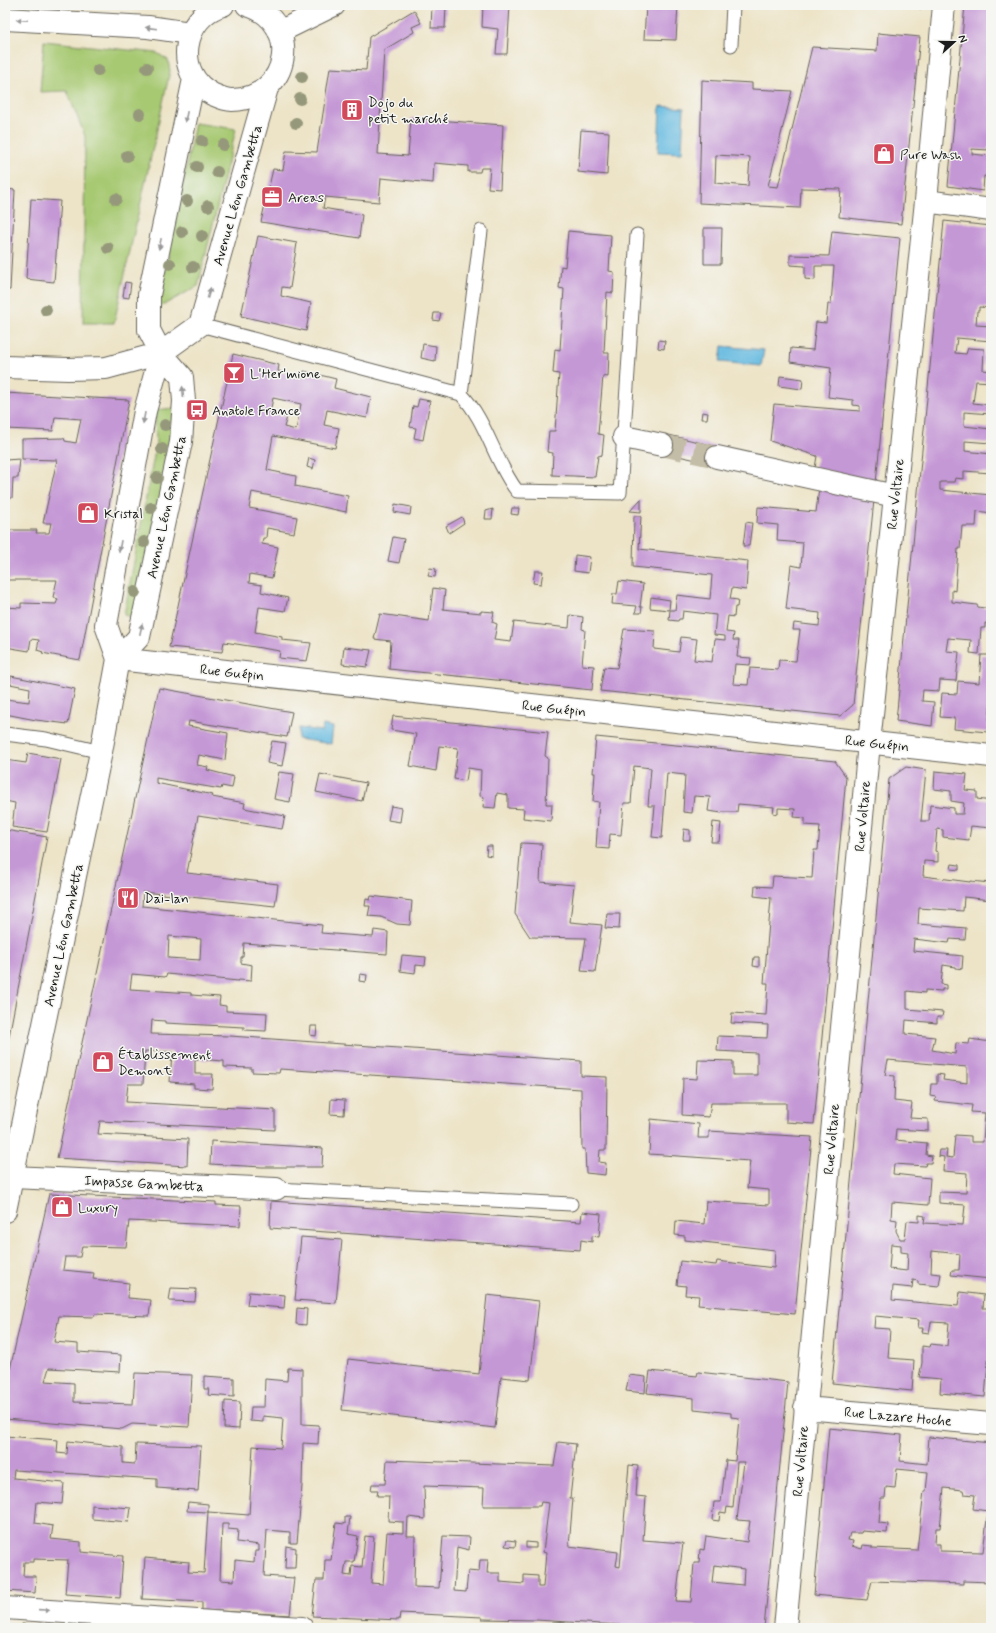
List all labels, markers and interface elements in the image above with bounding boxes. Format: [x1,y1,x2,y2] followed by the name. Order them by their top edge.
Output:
[16,16,28,23] one-way arrow
[934,22,974,62] north arrow
[145,24,157,31] one-way arrow
[955,33,970,45] text: N
[368,94,448,128] place label: Dojo du petit marché
[339,97,365,123] building icon: Dojo du petit marché
[183,111,189,123] one-way arrow
[209,123,267,268] street label: Avenue Léon Gambetta
[871,141,897,167] shop icon: Pure Wash
[900,146,962,164] place label: Pure Wash
[259,184,285,210] office icon: Areas
[288,189,324,207] place label: Areas
[156,238,162,250] one-way arrow
[206,287,212,299] one-way arrow
[221,360,247,386] bar icon: L'Her'mione
[250,365,321,383] place label: L'Her'mione
[180,386,187,398] one-way arrow
[184,397,210,423] bus stop icon: Anatole France
[212,402,301,420] place label: Anatole France
[141,412,147,424] one-way arrow
[143,434,191,580] street label: Avenue Léon Gambetta
[883,457,909,530] street label: Rue Voltaire
[75,500,101,526] shop icon: Kristal
[104,505,143,523] place label: Kristal
[117,540,123,552] one-way arrow
[139,623,145,635] one-way arrow
[199,661,265,685] street label: Rue Guépin
[521,697,587,721] street label: Rue Guépin
[844,732,910,756] street label: Rue Guépin
[851,779,875,852] street label: Rue Voltaire
[40,862,88,1008] street label: Avenue Léon Gambetta
[115,885,141,911] restaurant icon: Dai-lan
[144,890,189,908] place label: Dai-lan
[118,1046,211,1080] place label: Établissement Demont
[90,1049,116,1075] shop icon: Établissement Demont
[820,1102,844,1175] street label: Rue Voltaire
[84,1172,204,1196] street label: Impasse Gambetta
[49,1194,75,1220] shop icon: Luxury
[78,1199,118,1217] place label: Luxury
[843,1403,953,1431] street label: Rue Lazare Hoche
[789,1424,813,1497] street label: Rue Voltaire
[38,1607,50,1614] one-way arrow

